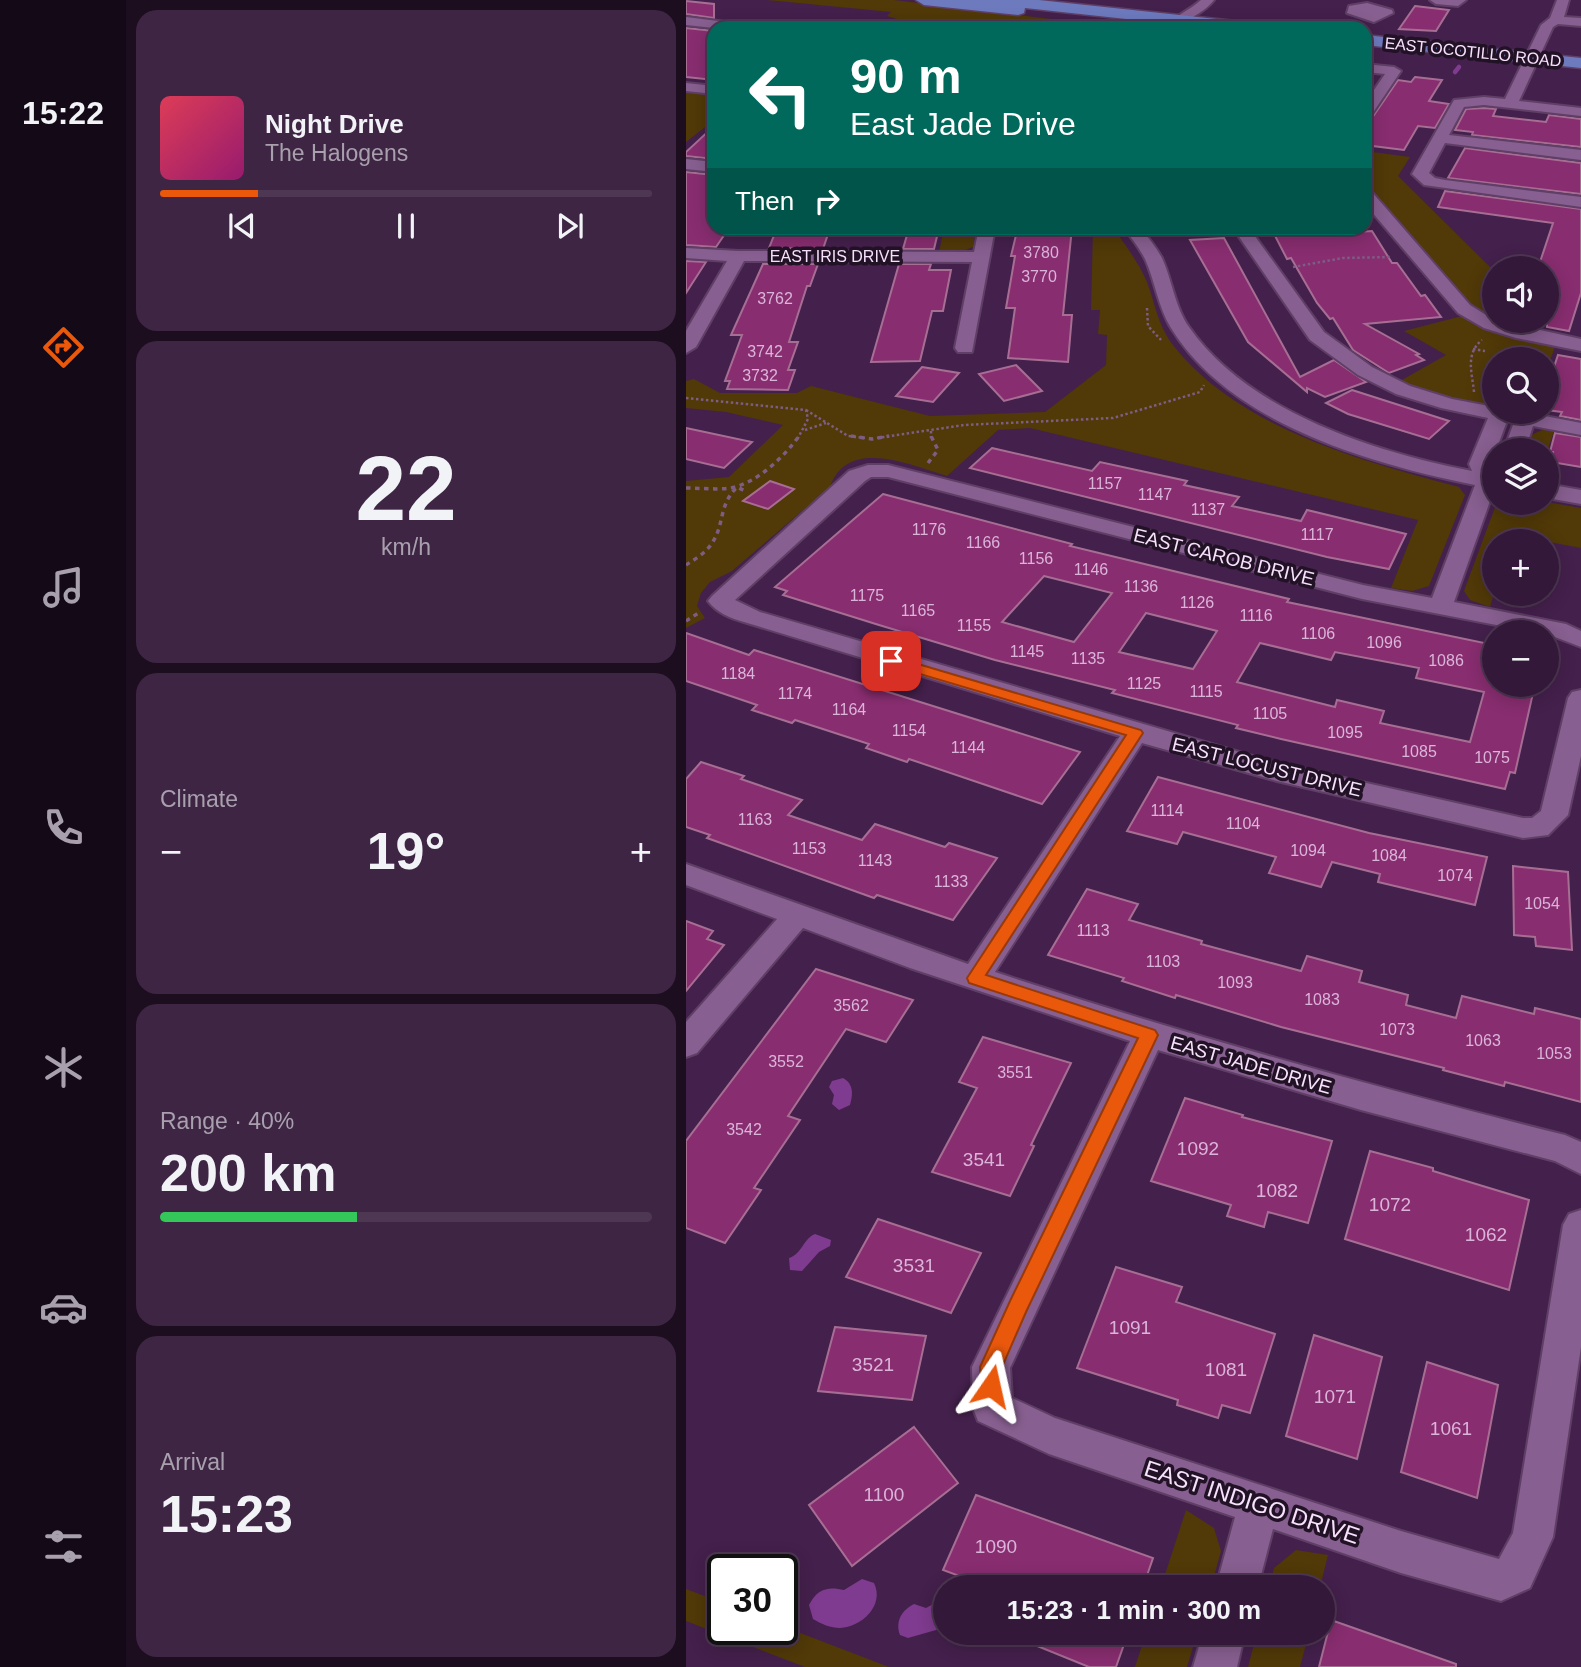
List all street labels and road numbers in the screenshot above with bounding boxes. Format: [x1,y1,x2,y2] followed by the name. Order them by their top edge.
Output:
[1384,34,1562,70] street label: EAST OCOTILLO ROAD
[770,248,900,265] street label: EAST IRIS DRIVE
[1131,524,1317,590] street label: EAST CAROB DRIVE
[1170,733,1364,801] street label: EAST LOCUST DRIVE
[1168,1032,1334,1098] street label: EAST JADE DRIVE
[1141,1455,1363,1549] street label: EAST INDIGO DRIVE

